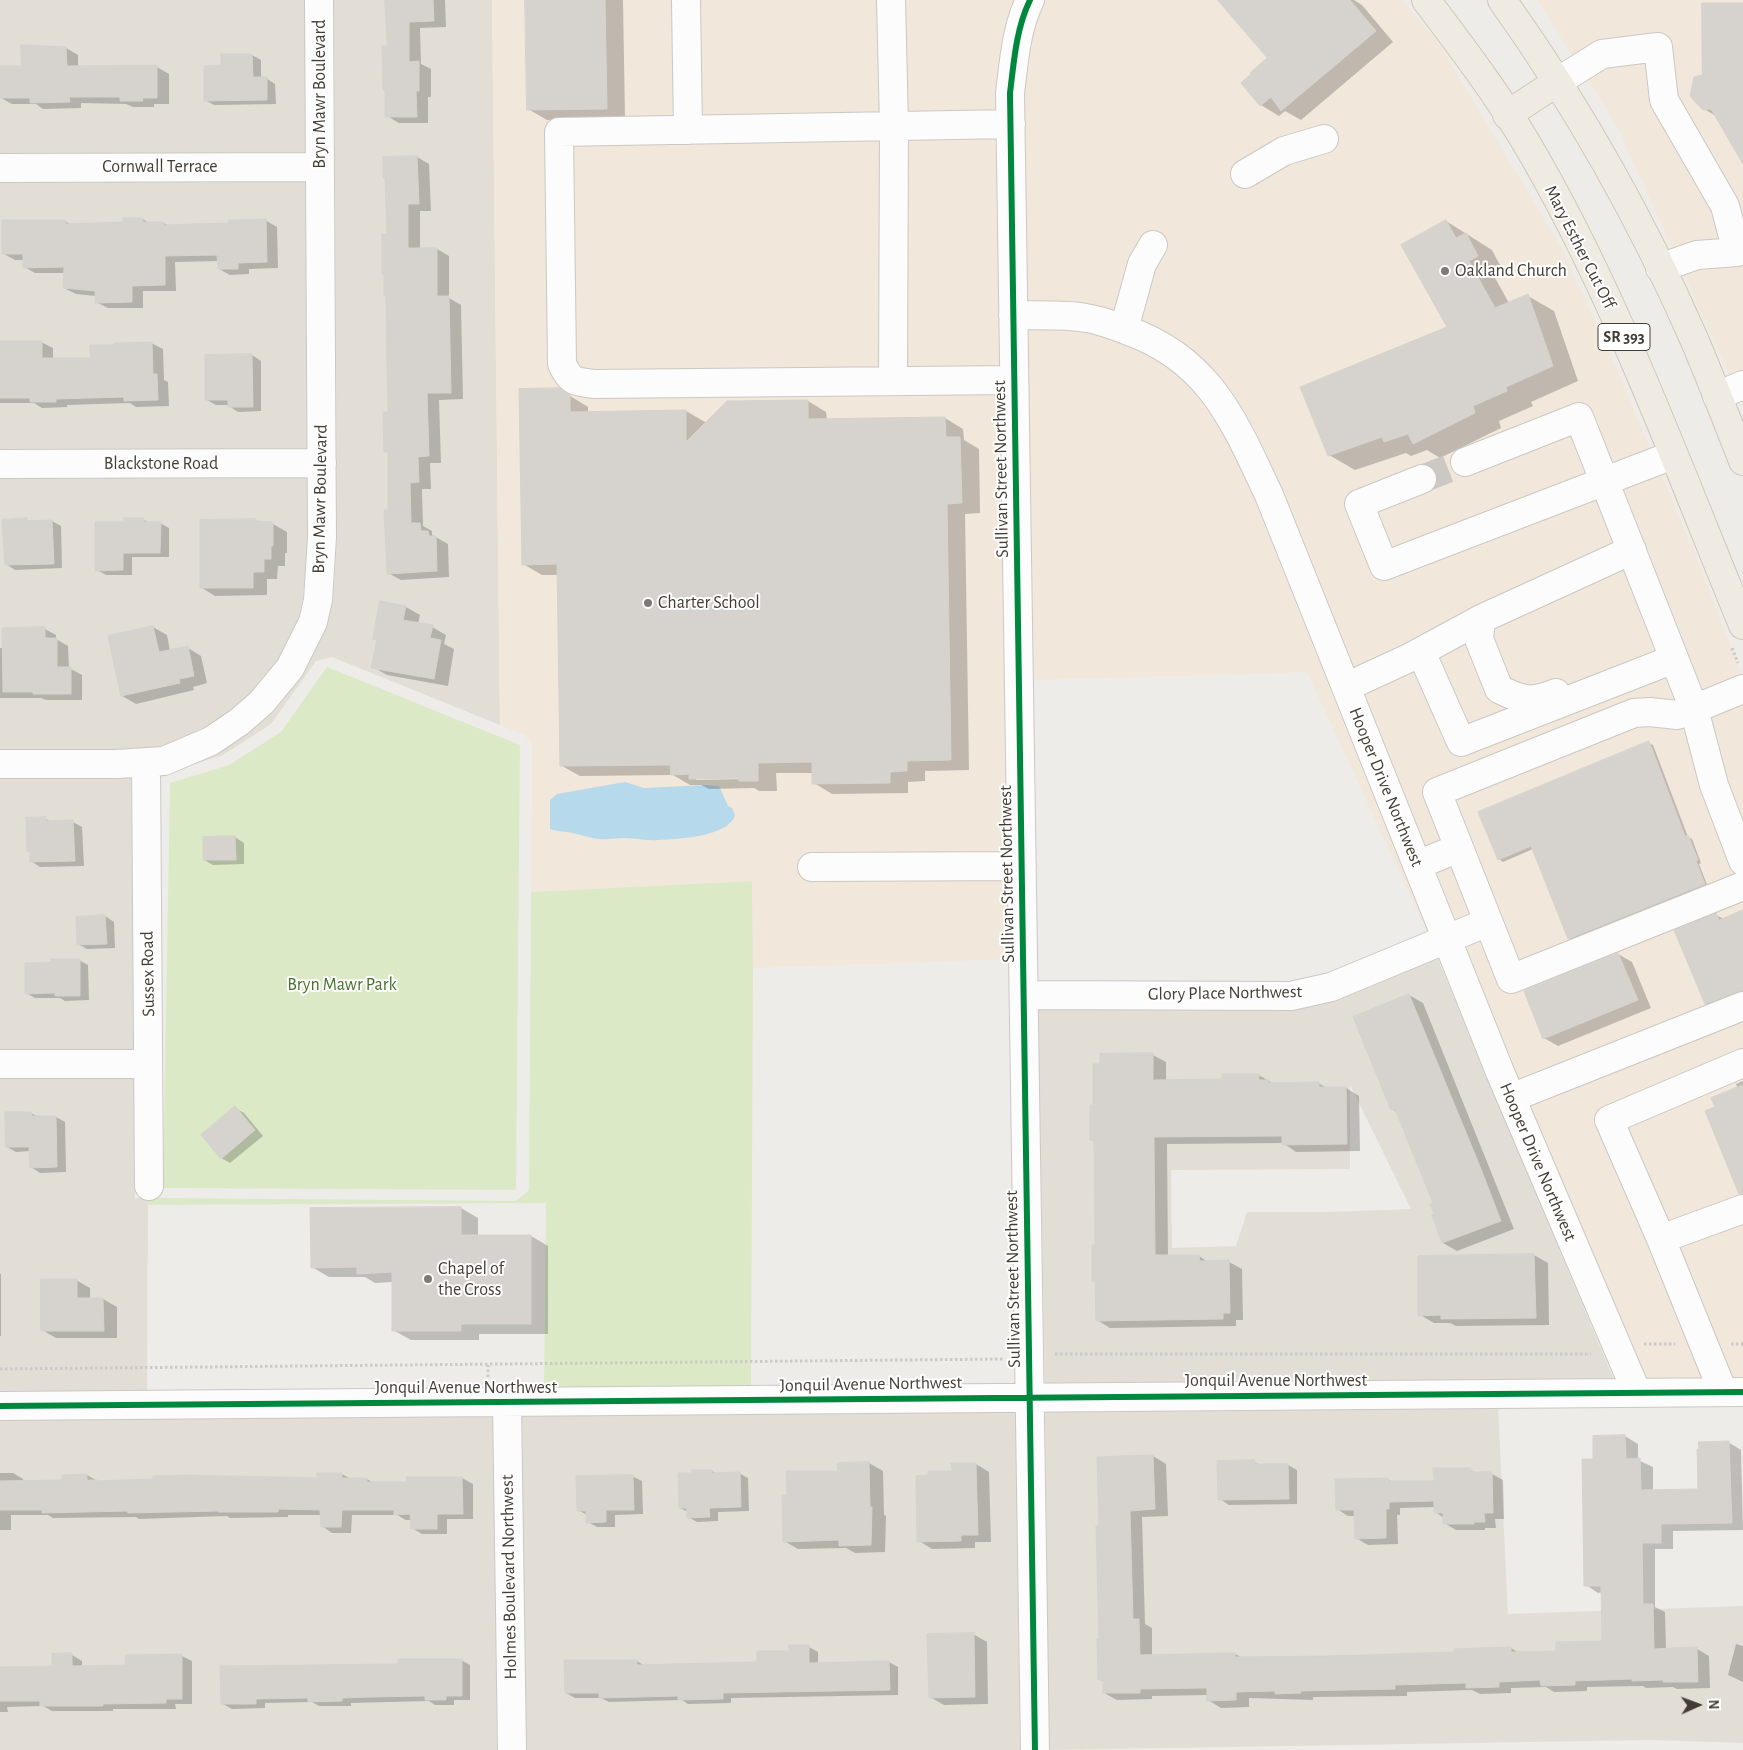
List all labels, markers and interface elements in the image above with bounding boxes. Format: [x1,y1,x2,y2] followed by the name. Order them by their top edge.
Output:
[309,19,331,169] street label: Bryn Mawr Boulevard
[102,156,218,178] street label: Cornwall Terrace
[1540,182,1620,312] street label: Mary Esther Cut Off
[1455,260,1567,282] place label: Oakland Church
[1439,265,1451,277] marker: Oakland Church
[1598,324,1650,351] road number: SR 393
[989,380,1013,558] street label: Sullivan Street Northwest
[308,424,332,574] street label: Bryn Mawr Boulevard
[104,453,218,475] street label: Blackstone Road
[658,592,760,614] place label: Charter School
[642,597,654,609] marker: Charter School
[1344,704,1428,870] street label: Hooper Drive Northwest
[995,785,1019,963] street label: Sullivan Street Northwest
[136,931,160,1017] street label: Sussex Road
[287,974,397,996] park label: Bryn Mawr Park
[1148,981,1302,1005] street label: Glory Place Northwest
[1495,1080,1581,1244] street label: Hooper Drive Northwest
[1001,1190,1025,1368] street label: Sullivan Street Northwest
[438,1258,504,1300] place label: Chapel of the Cross
[422,1273,434,1285] marker: Chapel of the Cross
[1185,1370,1367,1392] street label: Jonquil Avenue Northwest
[780,1372,962,1396] street label: Jonquil Avenue Northwest
[375,1377,557,1399] street label: Jonquil Avenue Northwest
[496,1474,522,1680] street label: Holmes Boulevard Northwest
[1673,1680,1723,1730] north arrow
[1706,1699,1720,1710] text: N

